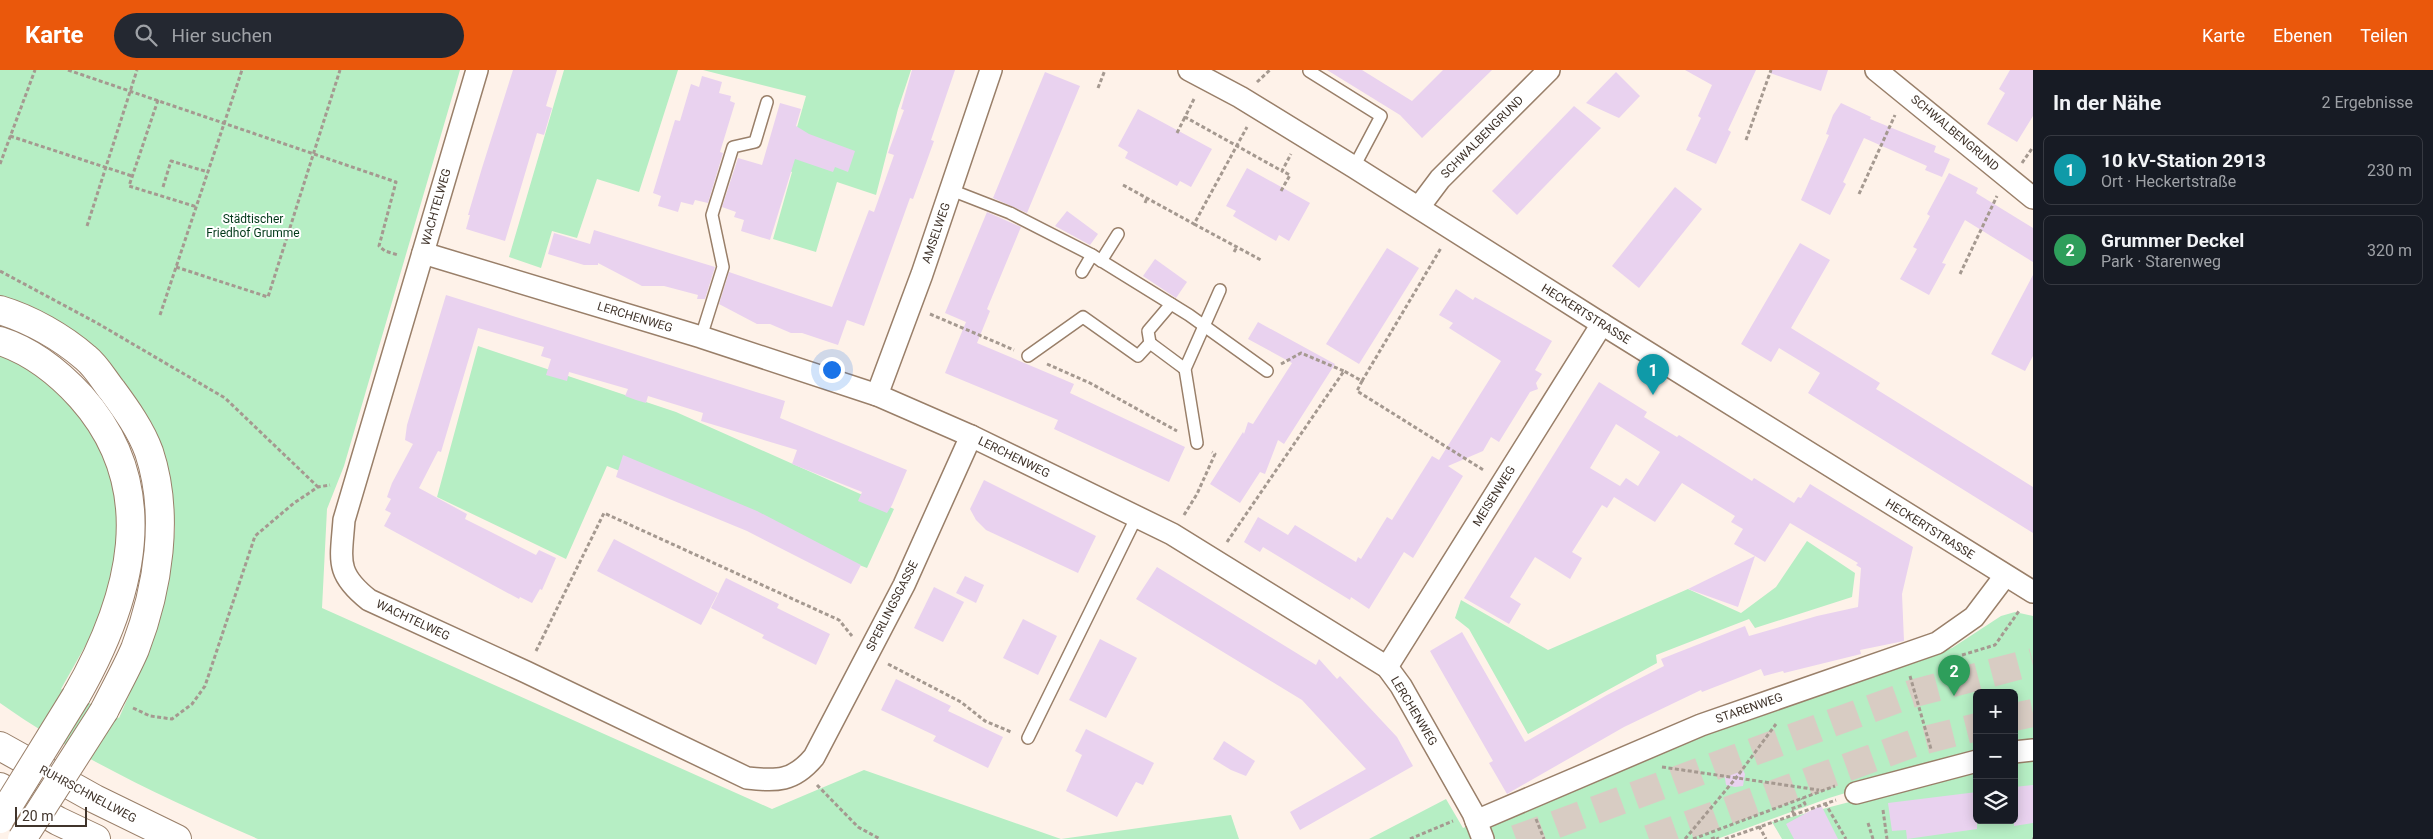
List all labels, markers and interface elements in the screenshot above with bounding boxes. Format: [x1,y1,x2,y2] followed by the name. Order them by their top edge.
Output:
[114,13,464,58] search box
[25,21,84,49] text: Karte
[132,21,160,49] icon: search
[172,24,272,47] text: Hier suchen
[2202,25,2245,46] text: Karte
[2273,25,2332,46] text: Ebenen
[2360,25,2408,46] text: Teilen
[2053,91,2161,115] text: In der Nähe
[1908,92,2002,174] street label: SCHWALBENGRUND
[1438,93,1526,181] street label: SCHWALBENGRUND
[2321,93,2413,112] text: 2 Ergebnisse
[2101,149,2266,172] text: 10 kV-Station 2913
[2065,161,2075,180] text: 1
[2367,161,2412,180] text: 230 m
[418,167,454,247] street label: WACHTELWEG
[2101,172,2236,191] text: Ort · Heckertstraße
[919,201,953,265] street label: AMSELWEG
[206,212,300,240] park label: Städtischer Friedhof Grumme
[2101,229,2244,252] text: Grummer Deckel
[2065,241,2075,260] text: 2
[2367,241,2412,260] text: 320 m
[2101,252,2221,271] text: Park · Starenweg
[1539,281,1633,347] street label: HECKERTSTRASSE
[596,299,674,335] street label: LERCHENWEG
[1637,354,1669,395] pin: 1
[819,357,845,383] your location
[976,434,1052,480] street label: LERCHENWEG
[1470,463,1518,529] street label: MEISENWEG
[1883,496,1977,562] street label: HECKERTSTRASSE
[863,558,921,654] street label: SPERLINGSGASSE
[374,597,452,643] street label: WACHTELWEG
[1938,655,1970,696] pin: 2
[1388,674,1440,748] street label: LERCHENWEG
[1973,689,2018,824] map controls
[1973,689,2018,734] button: +
[1714,690,1784,726] street label: STARENWEG
[1973,734,2018,779] button: −
[37,763,139,825] street label: RUHRSCHNELLWEG
[1973,779,2018,824] button: layers
[15,804,88,827] scale bar
[22,808,54,824] text: 20 m

